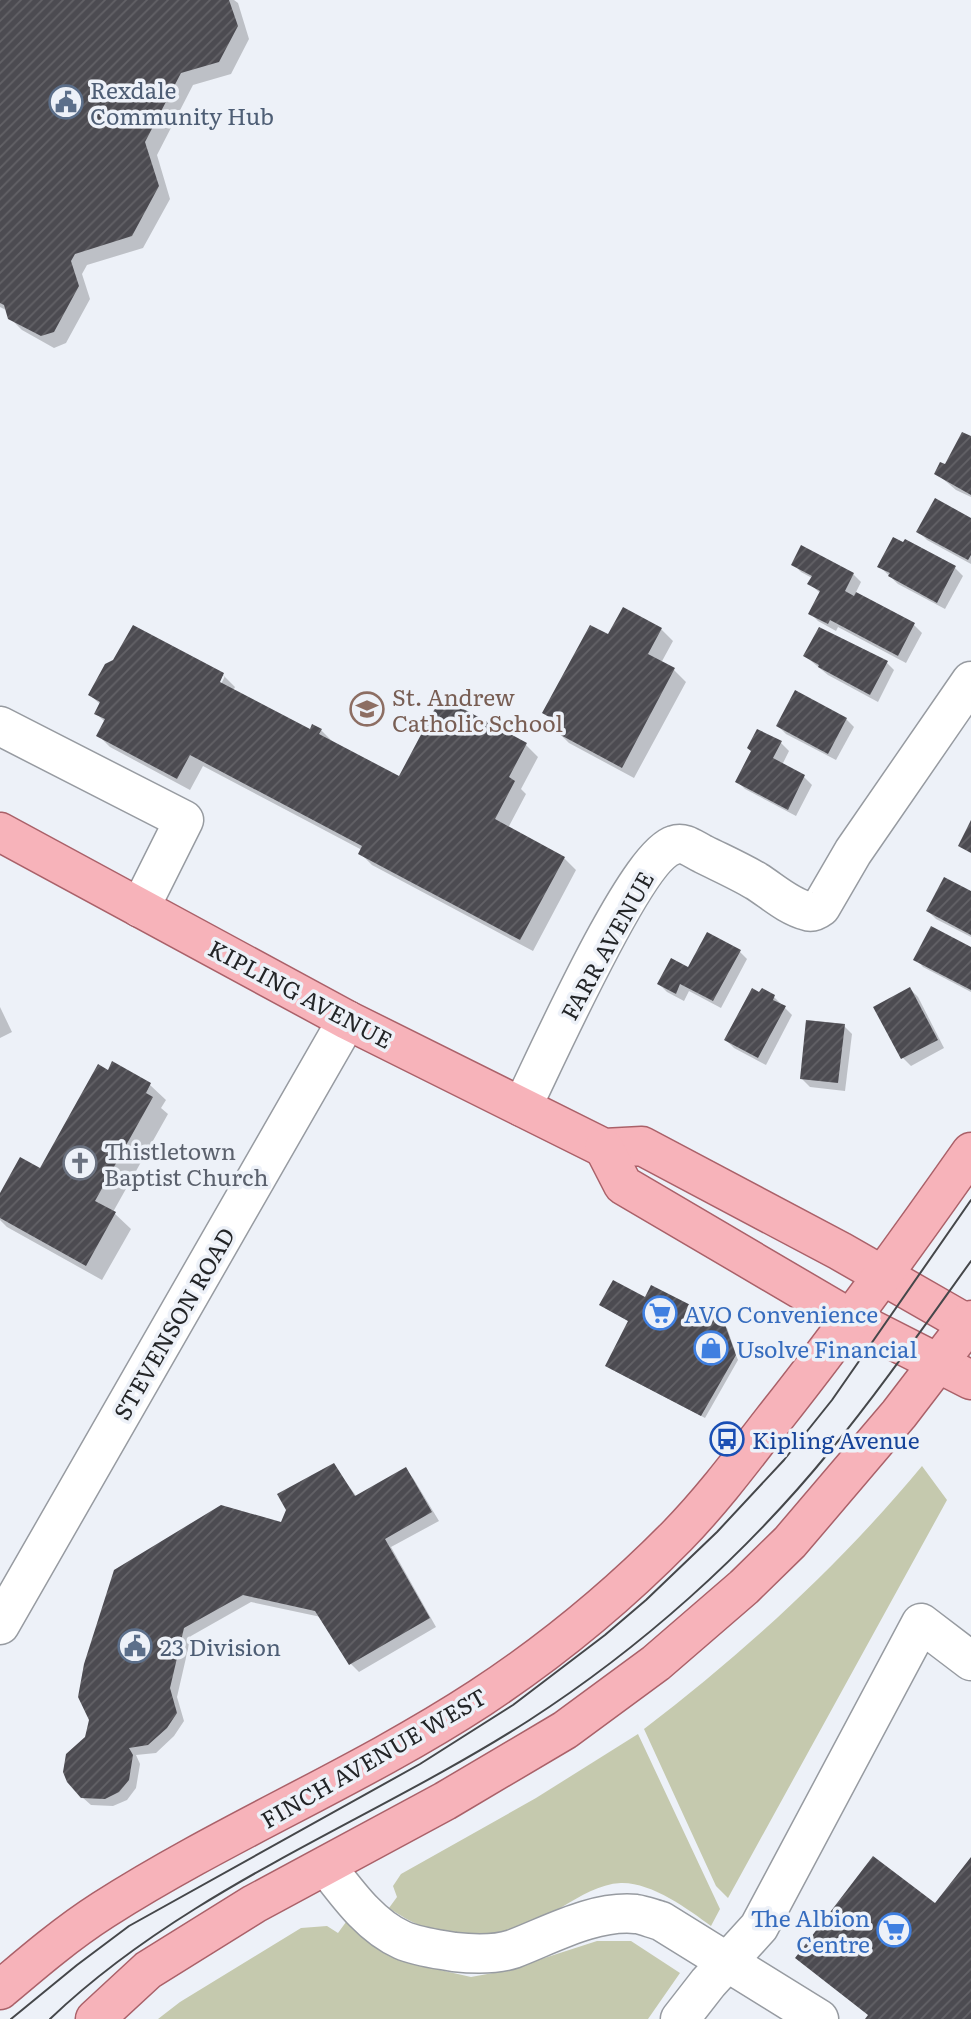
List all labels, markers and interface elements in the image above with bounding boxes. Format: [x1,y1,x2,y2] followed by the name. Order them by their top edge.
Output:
[90,72,274,132] place label: Rexdale Community Hub
[47,83,85,121] public building icon: Rexdale Community Hub
[392,679,563,739] place label: St. Andrew Catholic School
[348,690,386,728] school or university icon: St. Andrew Catholic School
[551,864,661,1026] street label: FARR AVENUE
[203,930,399,1056] street label: KIPLING AVENUE
[104,1133,268,1193] place label: Thistletown Baptist Church
[61,1144,99,1182] church icon: Thistletown Baptist Church
[104,1220,242,1426] street label: STEVENSON ROAD
[641,1294,679,1332] supermarket icon: AVO Convenience
[684,1296,878,1330] place label: AVO Convenience
[692,1329,730,1367] shop icon: Usolve Financial
[736,1331,917,1365] place label: Usolve Financial
[708,1420,746,1458] bus stop icon: Kipling Avenue
[752,1422,920,1456] place label: Kipling Avenue
[116,1627,154,1665] public building icon: 23 Division
[160,1629,281,1663] place label: 23 Division
[254,1678,492,1836] street label: FINCH AVENUE WEST
[751,1900,870,1960] place label: The Albion Centre
[875,1911,913,1949] supermarket icon: The Albion Centre

